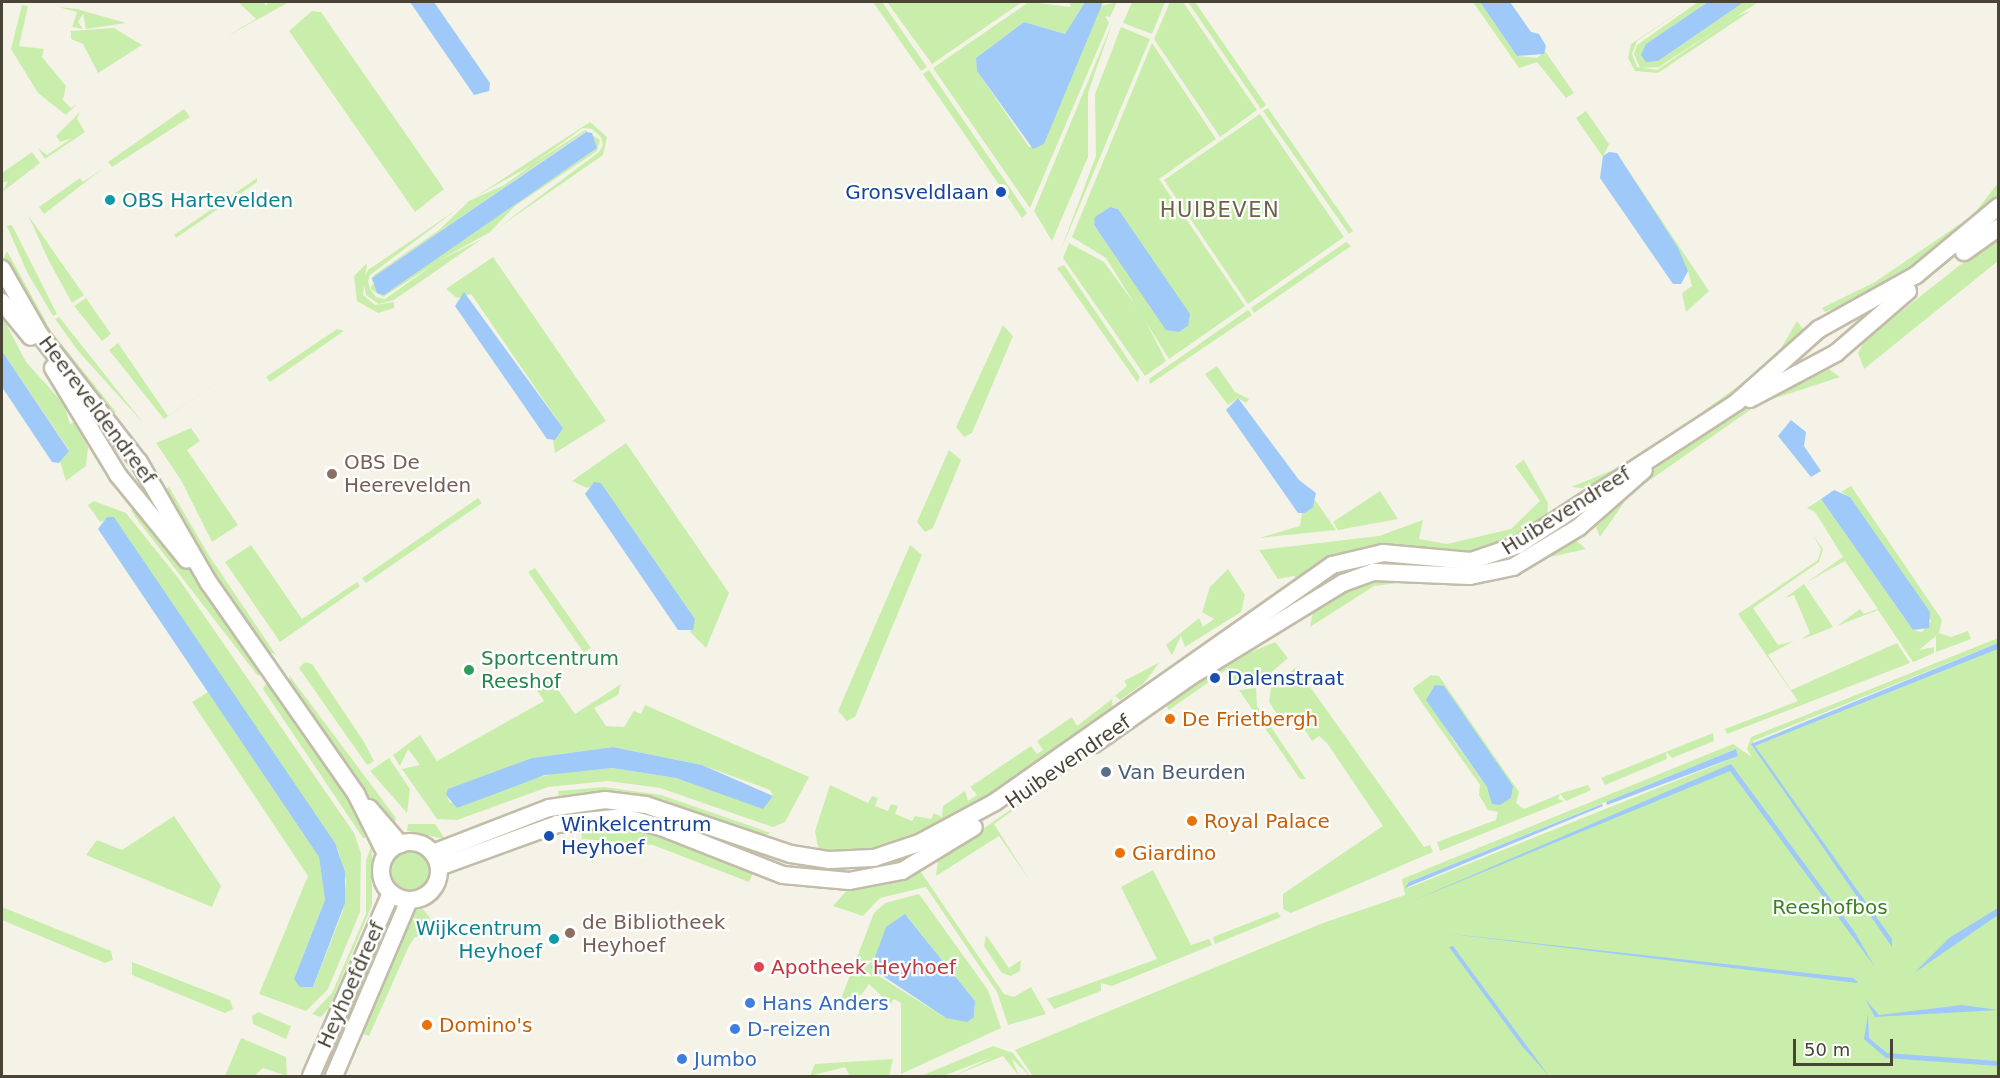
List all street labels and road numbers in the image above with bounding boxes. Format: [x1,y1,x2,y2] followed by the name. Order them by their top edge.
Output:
[33,331,161,489] street label: Heereveldendreef
[1497,462,1635,560] street label: Huibevendreef
[1001,710,1135,814] street label: Huibevendreef
[312,918,390,1052] street label: Heyhoefdreef

